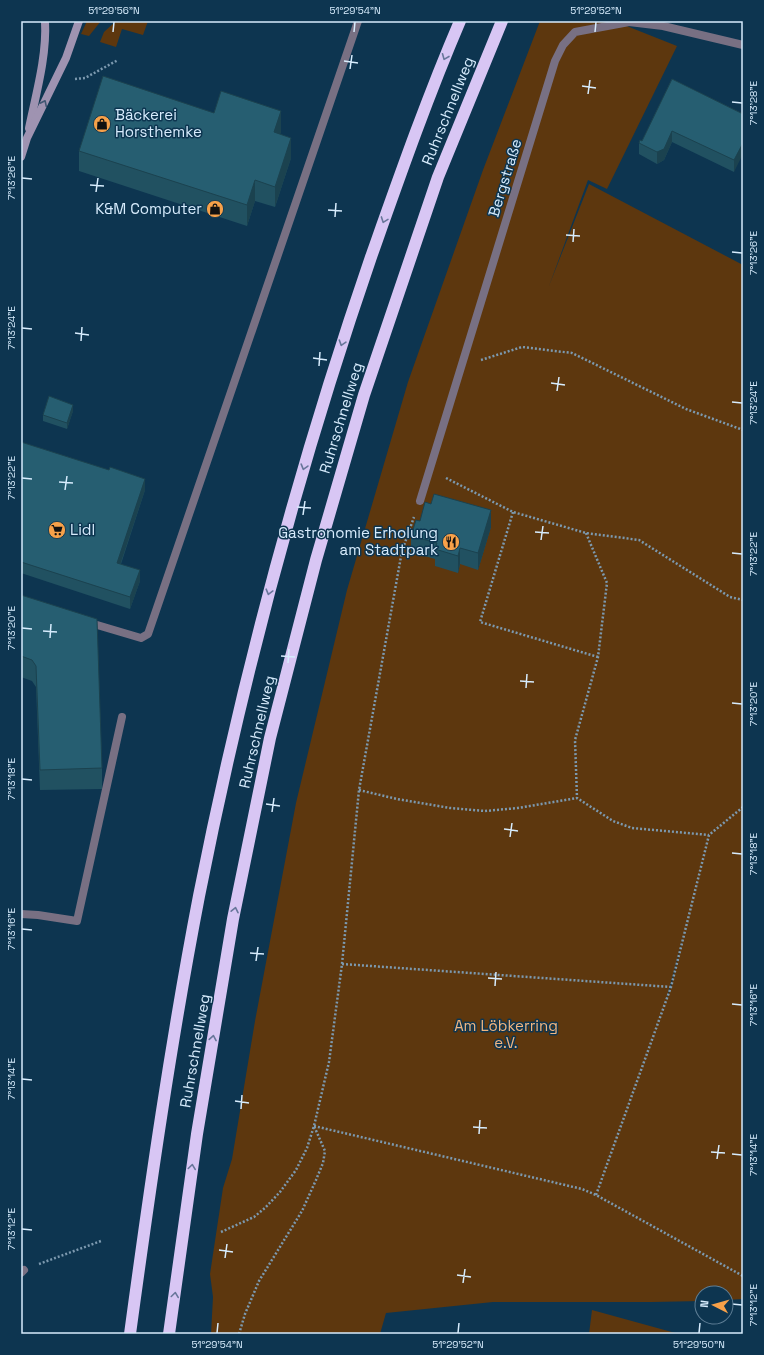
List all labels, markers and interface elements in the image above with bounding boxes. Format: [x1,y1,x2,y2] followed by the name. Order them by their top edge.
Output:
[88,4,140,17] text: 51°29'56"N
[329,4,381,17] text: 51°29'54"N
[570,4,622,17] text: 51°29'52"N
[417,54,478,168] street label: Ruhrschnellweg
[442,54,450,61] one-way arrow
[747,80,760,125] text: 7°13'28"E
[39,100,47,107] one-way arrow
[115,105,202,141] place label: Bäckerei Horsthemke
[92,114,112,134] shop icon: Bäckerei Horsthemke
[484,136,525,219] street label: Bergstraße
[5,156,18,200] text: 7°13'26"E
[95,199,202,218] place label: K&M Computer
[205,199,225,219] shop icon: K&M Computer
[381,216,389,223] one-way arrow
[747,231,760,275] text: 7°13'26"E
[5,306,18,350] text: 7°13'24"E
[338,339,347,346] one-way arrow
[315,360,366,476] street label: Ruhrschnellweg
[747,381,760,425] text: 7°13'24"E
[5,456,18,500] text: 7°13'22"E
[300,463,309,470] one-way arrow
[47,520,67,540] supermarket icon: Lidl
[70,520,95,539] place label: Lidl
[278,523,438,559] place label: Gastronomie Erholung am Stadtpark
[441,532,461,552] restaurant icon: Gastronomie Erholung am Stadtpark
[747,532,760,576] text: 7°13'22"E
[265,589,274,596] one-way arrow
[5,605,18,650] text: 7°13'20"E
[234,674,279,790] street label: Ruhrschnellweg
[747,681,760,726] text: 7°13'20"E
[5,757,18,800] text: 7°13'18"E
[747,832,760,875] text: 7°13'18"E
[5,907,18,950] text: 7°13'16"E
[230,907,238,913] one-way arrow
[747,983,760,1026] text: 7°13'16"E
[175,993,214,1109] street label: Ruhrschnellweg
[454,1016,558,1052] park label: Am Löbkerring e.V.
[208,1035,217,1041] one-way arrow
[5,1058,18,1100] text: 7°13'14"E
[747,1134,760,1176] text: 7°13'14"E
[187,1164,196,1170] one-way arrow
[5,1208,18,1250] text: 7°13'12"E
[747,1284,760,1326] text: 7°13'12"E
[694,1285,734,1325] north arrow
[170,1292,179,1298] one-way arrow
[697,1300,711,1308] text: N
[191,1338,243,1351] text: 51°29'54"N
[432,1338,484,1351] text: 51°29'52"N
[673,1338,725,1351] text: 51°29'50"N

